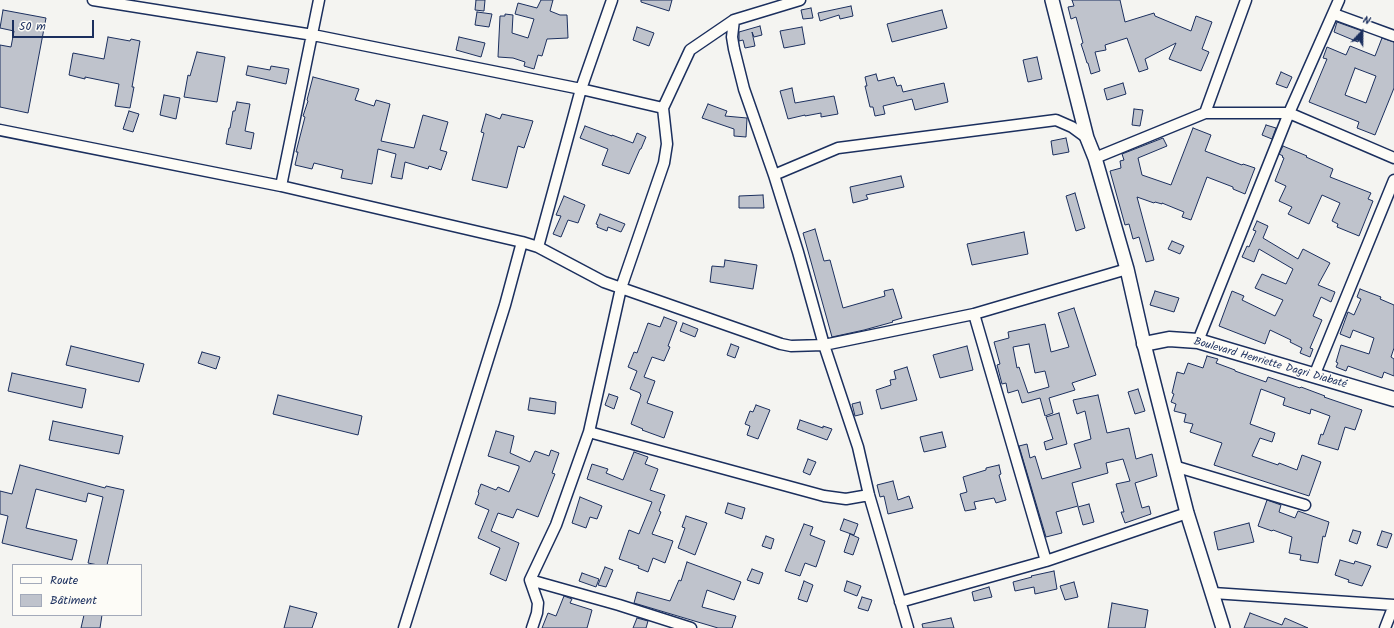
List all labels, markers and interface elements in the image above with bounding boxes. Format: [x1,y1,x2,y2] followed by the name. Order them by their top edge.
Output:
[1360,11,1373,31] text: N
[14,12,96,38] scale bar
[1342,12,1382,52] north arrow
[19,17,46,36] text: 50 m
[1192,336,1348,392] street label: Boulevard Henriette Dagri Diabaté
[12,564,142,616] legend
[50,571,78,590] text: Route
[50,591,97,610] text: Bâtiment

